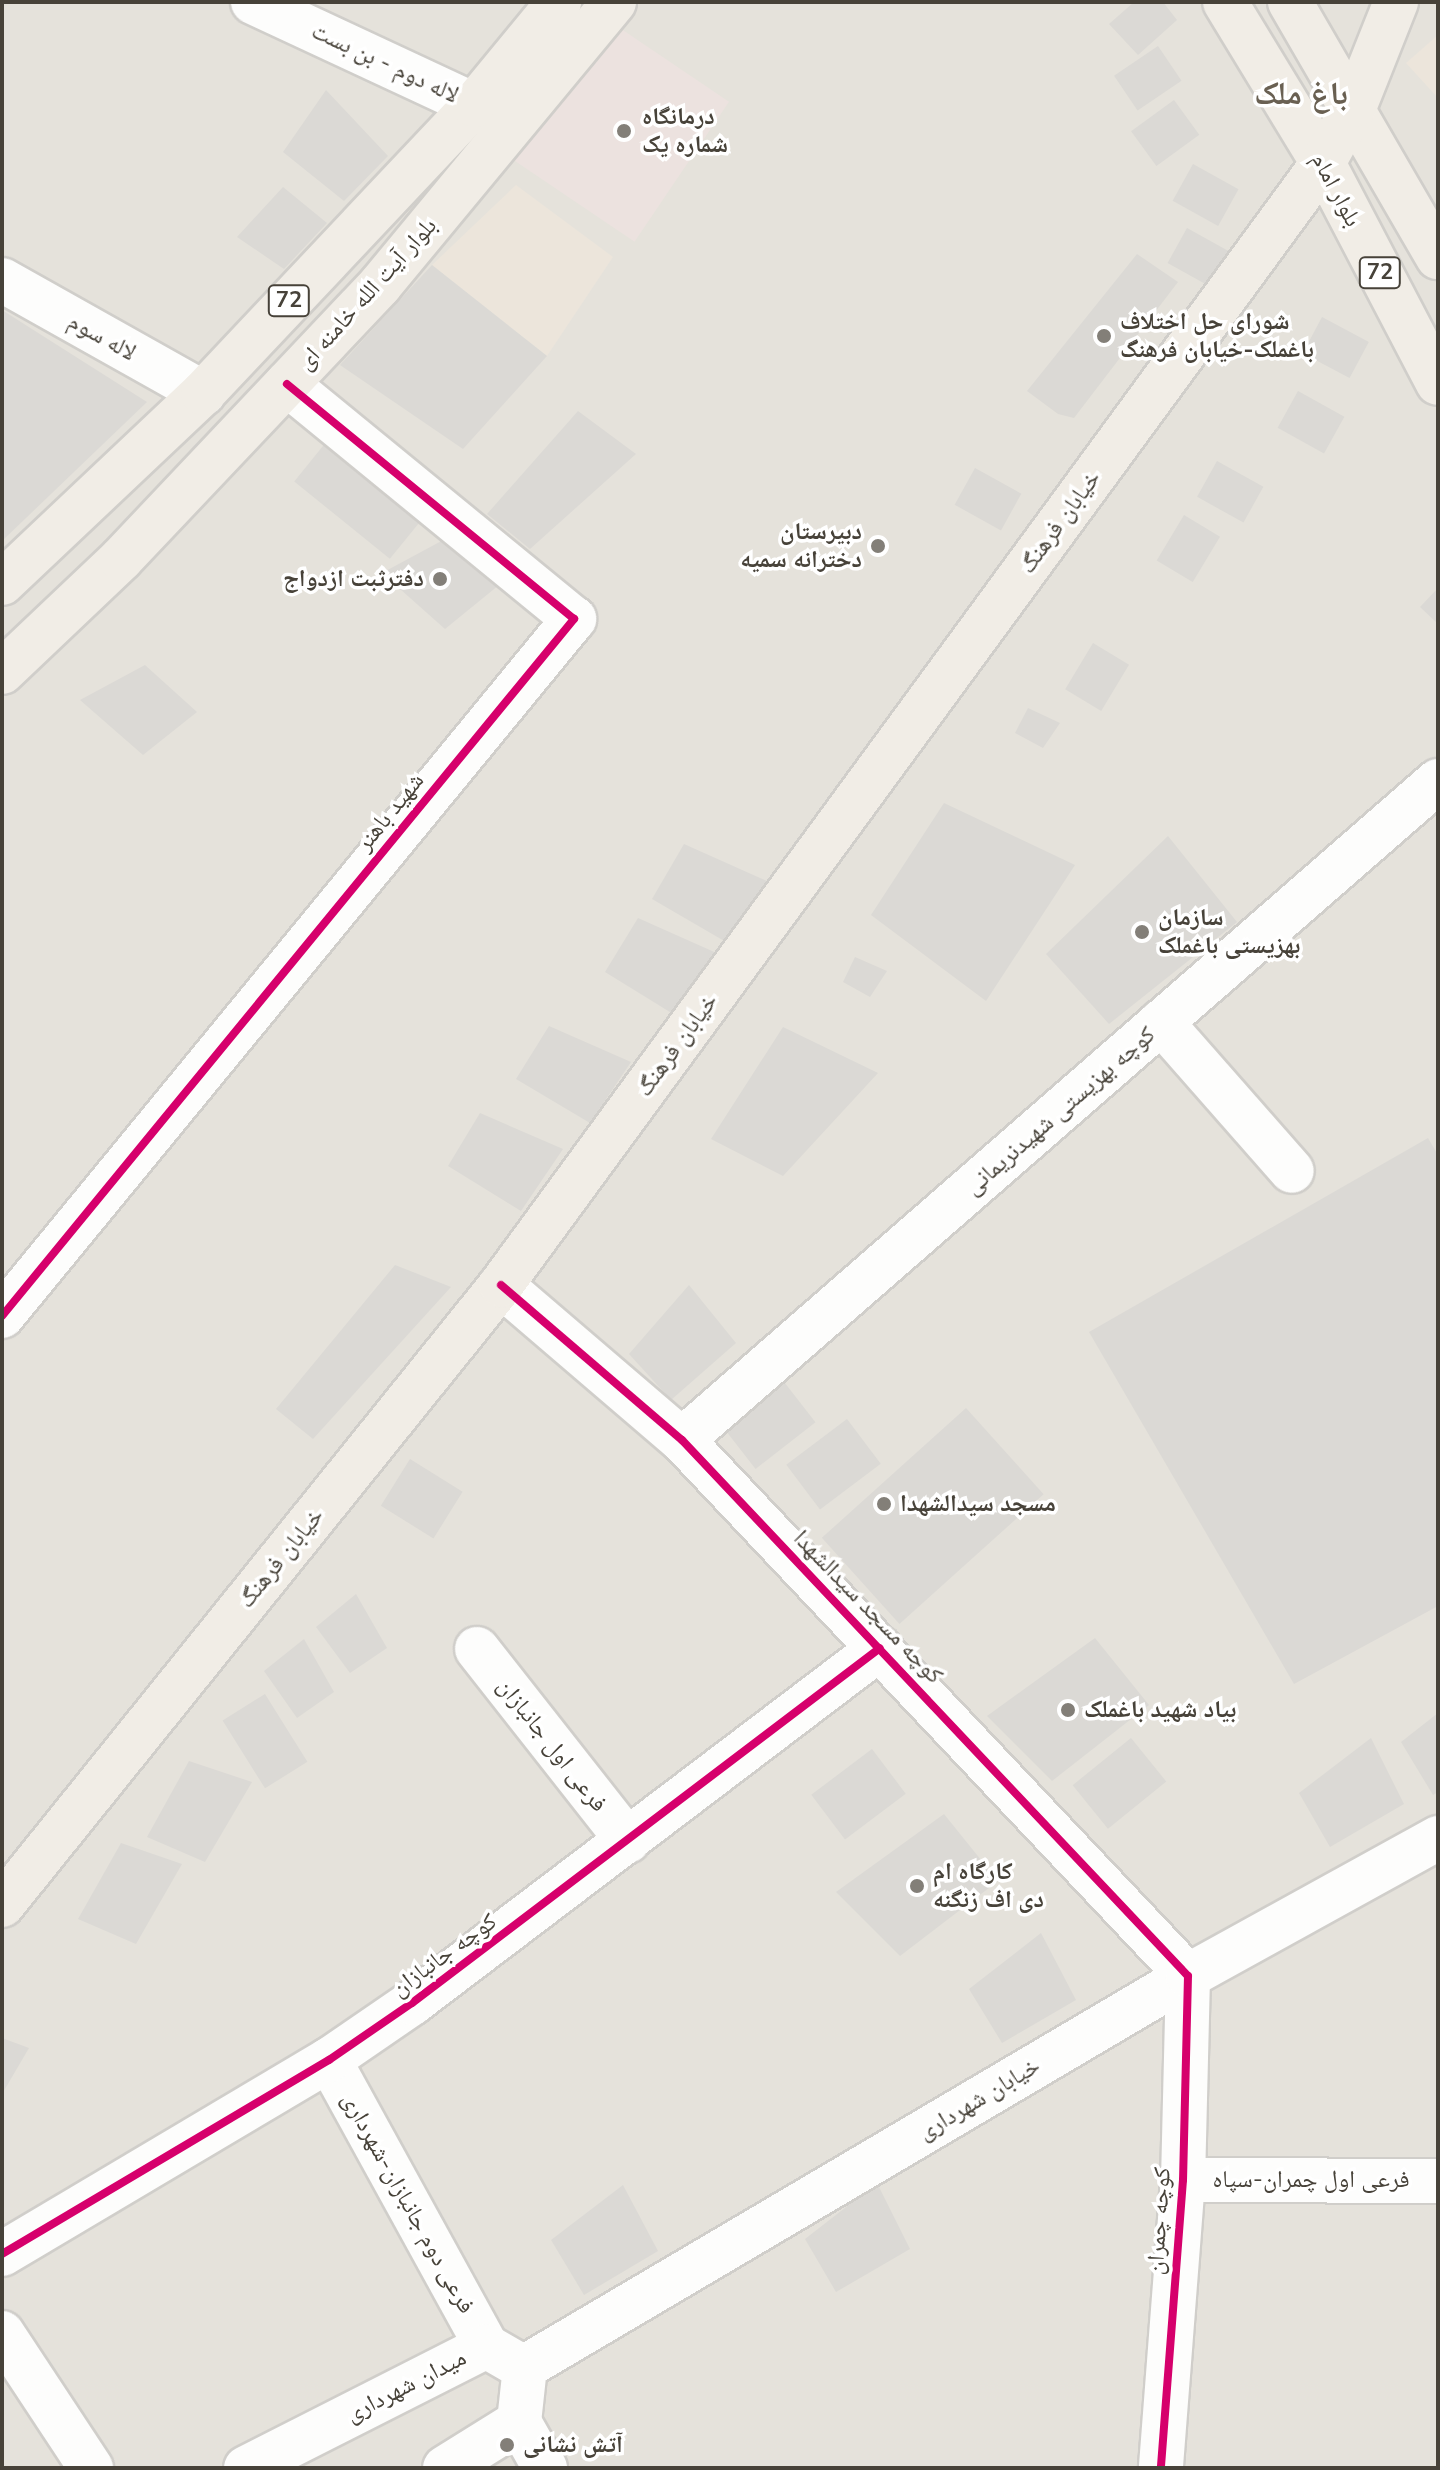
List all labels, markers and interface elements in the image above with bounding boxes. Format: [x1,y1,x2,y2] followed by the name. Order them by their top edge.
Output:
[307,16,463,110] street label: لاله دوم - بن بست
[1254,75,1348,113] district label: باغ ملک
[642,103,728,159] place label: درمانگاه شماره یک
[613,120,635,142] marker: درمانگاه شماره یک
[1305,148,1367,232] street label: بلوار امام
[291,212,443,376] street label: بلوار آیت الله خامنه ای
[1358,255,1402,291] road number: 72
[267,283,311,319] road number: 72
[63,307,141,367] street label: لاله سوم
[1120,308,1314,364] place label: شورای حل اختلاف باغملک-خیابان فرهنگ
[1095,327,1113,345] marker: شورای حل اختلاف باغملک-خیابان فرهنگ
[1013,465,1107,579] street label: خیابان فرهنگ
[740,518,862,574] place label: دبیرستان دخترانه سمیه
[869,537,887,555] marker: دبیرستان دخترانه سمیه
[283,565,424,593] place label: دفترثبت ازدواج
[431,570,449,588] marker: دفترثبت ازدواج
[350,767,430,857] street label: شهید باهنر
[1158,904,1300,960] place label: سازمان بهزیستی باغملک
[1133,923,1151,941] marker: سازمان بهزیستی باغملک
[630,988,724,1102] street label: خیابان فرهنگ
[959,1020,1161,1202] street label: کوچه بهزیستی شهیدنریمانی
[900,1490,1056,1518] place label: مسجد سیدالشهدا
[875,1495,893,1513] marker: مسجد سیدالشهدا
[232,1502,330,1614] street label: خیابان فرهنگ
[787,1524,949,1690] street label: کوچه مسجد سیدالشهدا
[491,1672,613,1818] street label: فرعی اول جانبازان
[1084,1696,1236,1724] place label: بیاد شهید باغملک
[1059,1701,1077,1719] marker: بیاد شهید باغملک
[933,1858,1044,1914] place label: کارگاه ام دی اف زنگنه
[908,1877,926,1895] marker: کارگاه ام دی اف زنگنه
[386,1907,502,2003] street label: کوچه جانبازان
[913,2051,1045,2147] street label: خیابان شهرداری
[335,2087,481,2319] street label: فرعی دوم جانبازان-شهرداری
[1141,2166,1177,2276] street label: کوچه چمران
[1212,2166,1410,2194] street label: فرعی اول چمران-سپاه
[341,2343,471,2429] street label: میدان شهرداری
[523,2431,623,2459] place label: آتش نشانی
[498,2436,516,2454] marker: آتش نشانی

